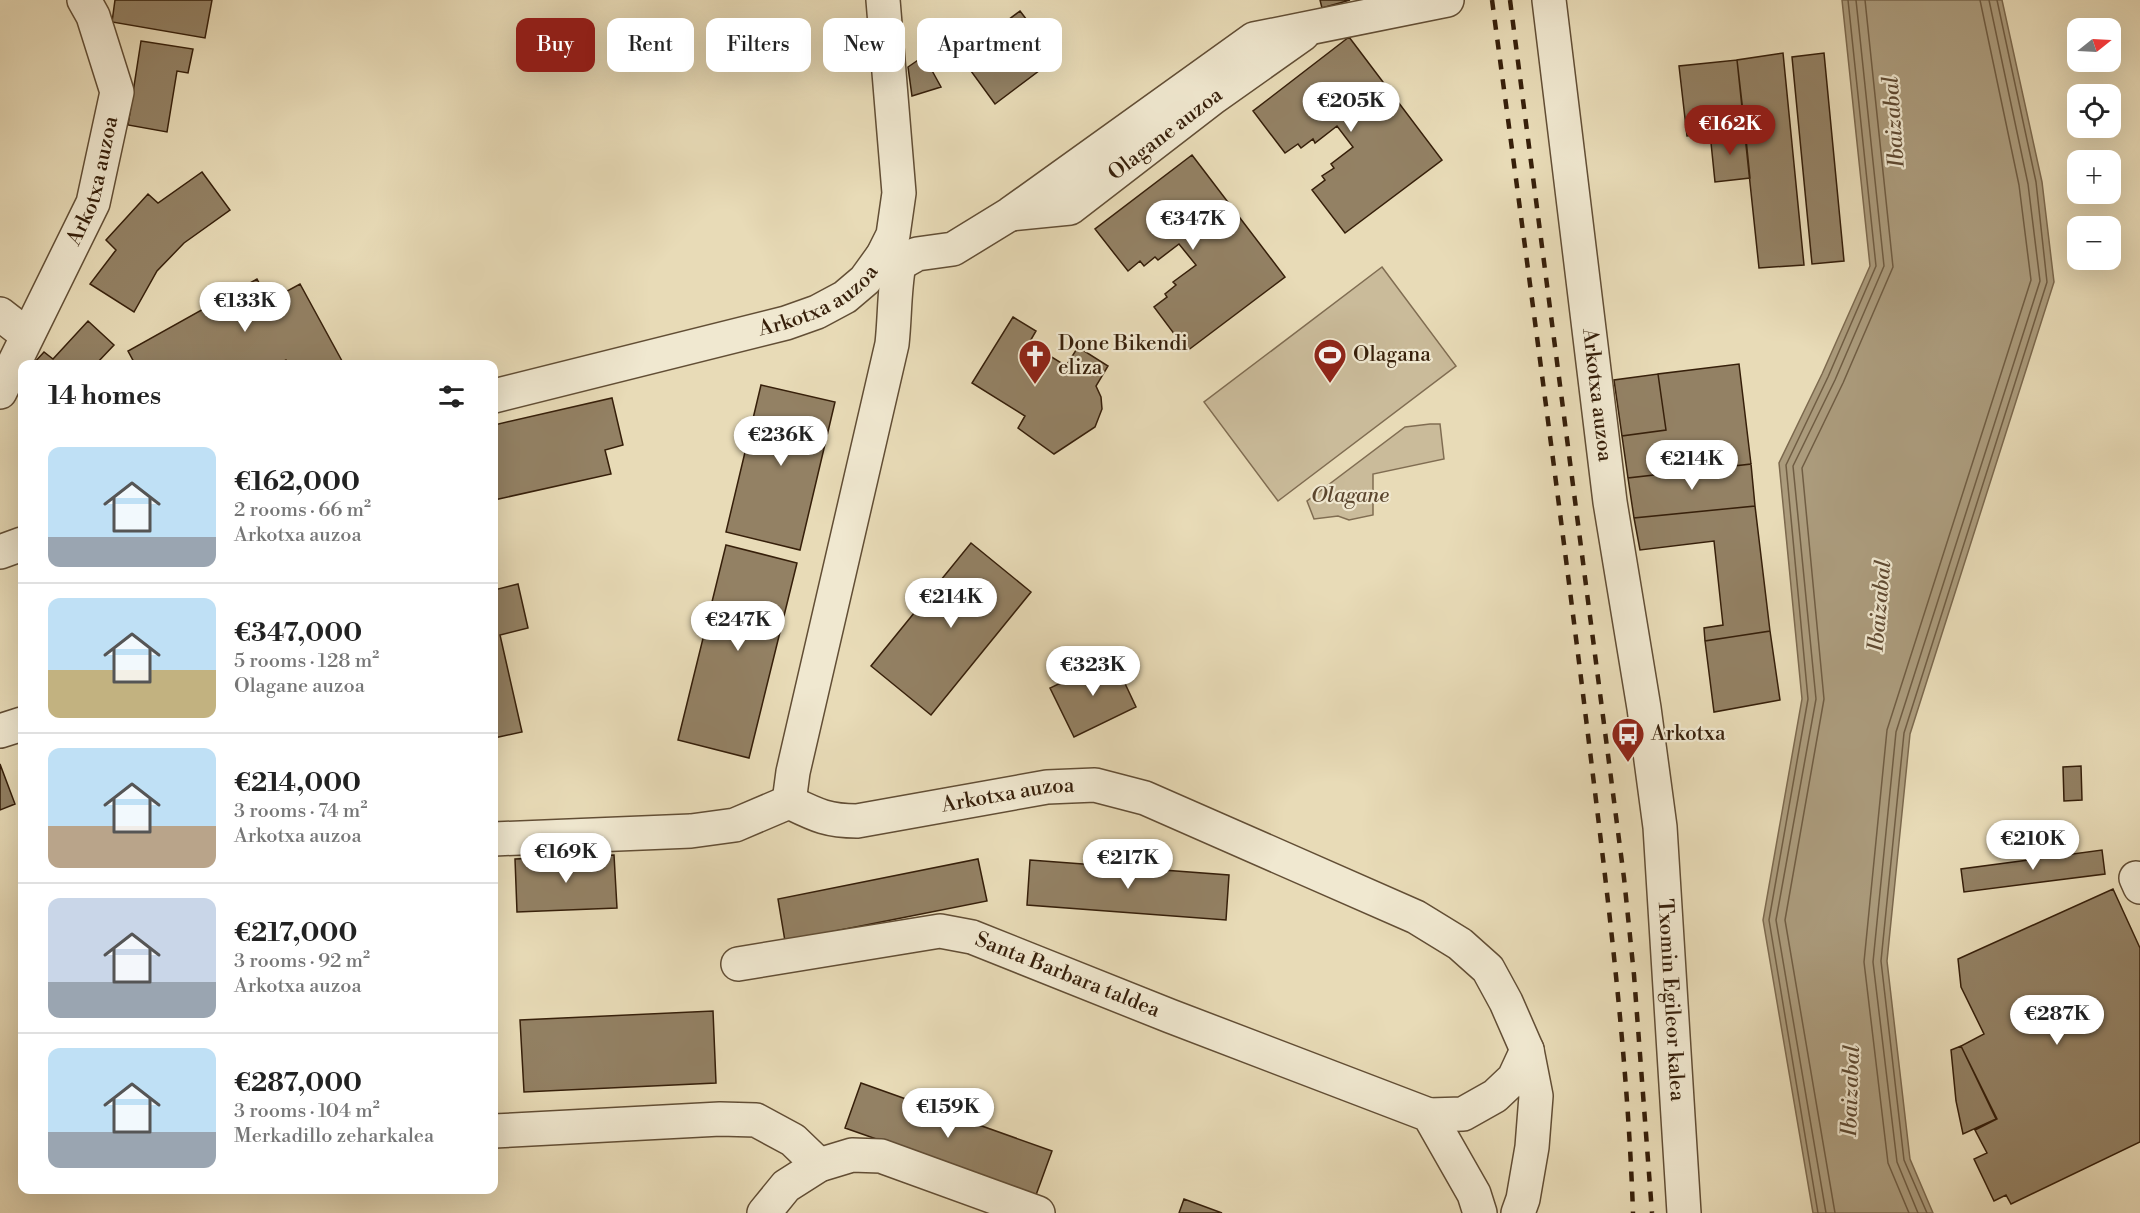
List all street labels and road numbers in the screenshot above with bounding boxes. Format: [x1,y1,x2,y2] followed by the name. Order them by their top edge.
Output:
[1103,82,1228,187] street label: Olagane auzoa
[61,113,124,251] street label: Arkotxa auzoa
[755,260,885,343] street label: Arkotxa auzoa
[1576,326,1618,464] street label: Arkotxa auzoa
[939,773,1075,819] street label: Arkotxa auzoa
[1652,898,1690,1102] street label: Txomin Egileor kalea
[971,927,1164,1024] street label: Santa Barbara taldea

